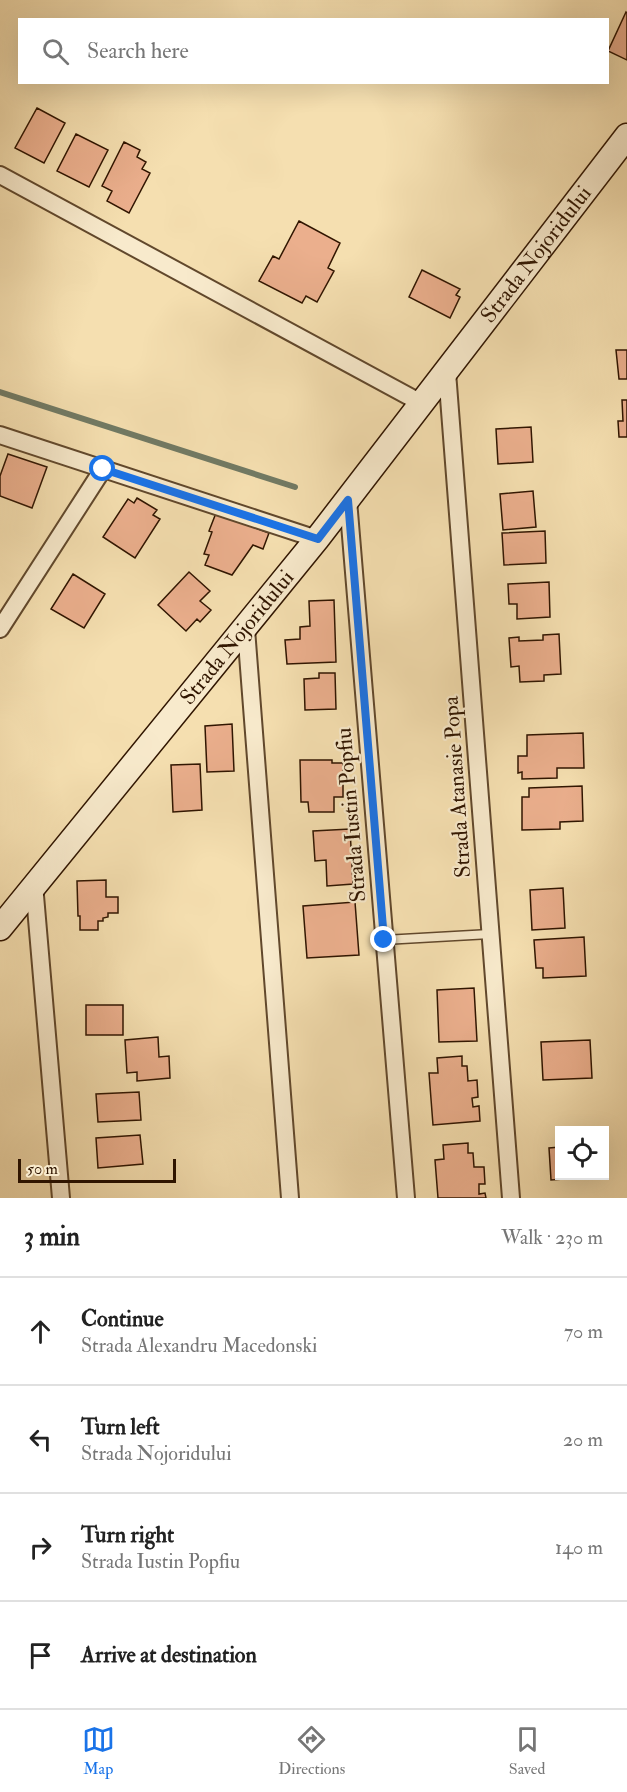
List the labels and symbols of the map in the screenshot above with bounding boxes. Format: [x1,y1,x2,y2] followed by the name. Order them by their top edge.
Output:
[474,180,598,328] street label: Strada Nojoridului
[89,455,115,481] route start
[174,564,300,710] street label: Strada Nojoridului
[437,694,478,879] street label: Strada Atanasie Popa
[329,726,374,903] street label: Strada Iustin Popfiu
[370,926,396,952] route end
[18,1156,176,1184] scale bar

